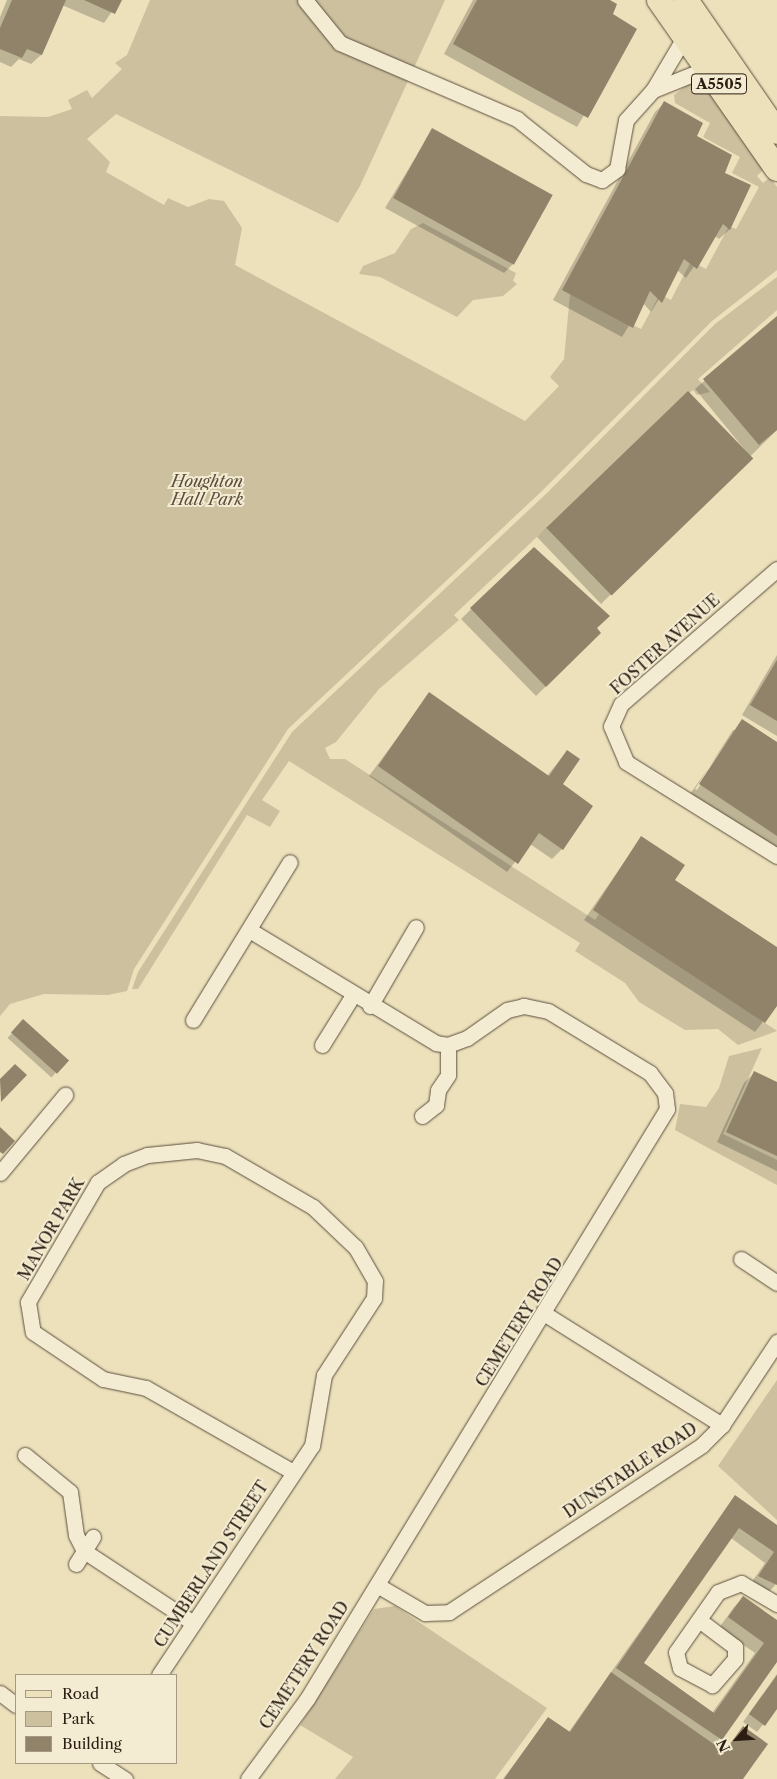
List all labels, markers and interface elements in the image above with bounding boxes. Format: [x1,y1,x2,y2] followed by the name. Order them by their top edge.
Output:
[690,72,748,96] road number: A5505
[171,471,243,509] park label: Houghton Hall Park
[606,589,724,699] street label: FOSTER AVENUE
[14,1174,88,1284] street label: MANOR PARK
[471,1254,567,1390] street label: CEMETERY ROAD
[560,1418,700,1522] street label: DUNSTABLE ROAD
[150,1477,272,1651] street label: CUMBERLAND STREET
[255,1597,353,1733] street label: CEMETERY ROAD
[15,1674,178,1764] legend
[62,1684,99,1703] text: Road
[62,1709,95,1728] text: Park
[712,1714,762,1764] north arrow
[62,1734,122,1753] text: Building
[713,1736,734,1755] text: N

